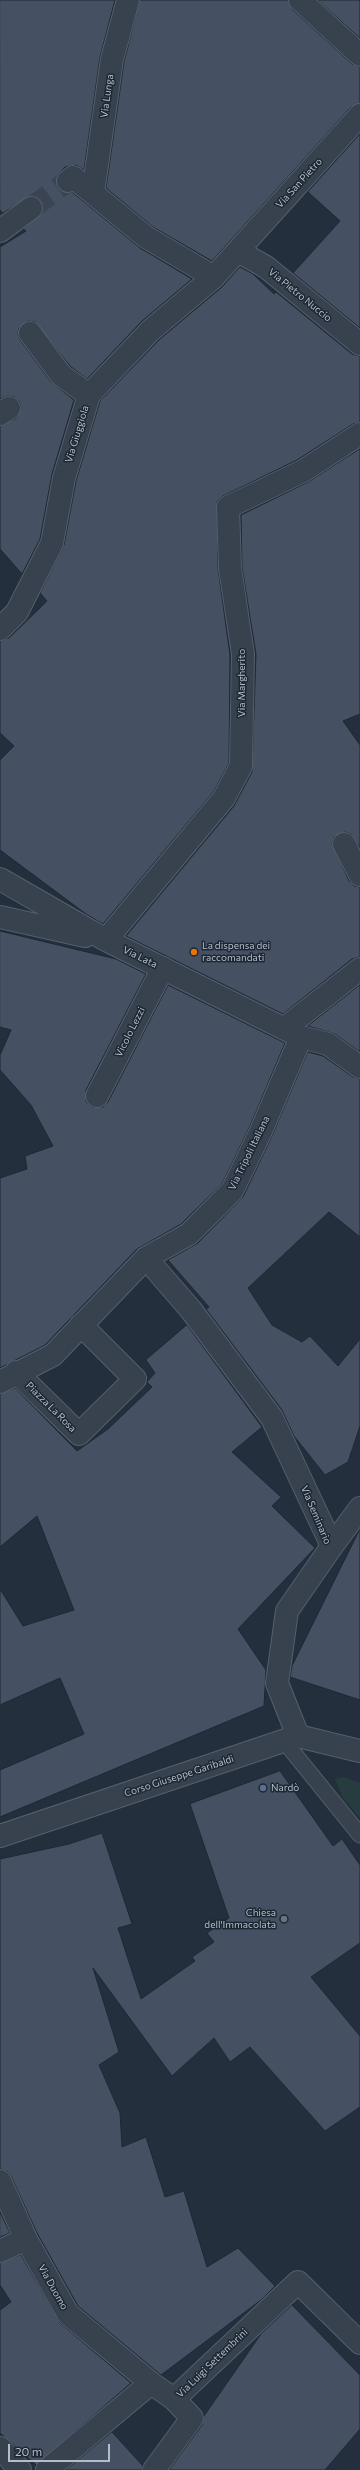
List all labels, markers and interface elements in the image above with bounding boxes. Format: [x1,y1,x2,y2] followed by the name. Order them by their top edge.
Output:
[98,73,116,119] street label: Via Lunga
[273,155,325,211] street label: Via San Pietro
[266,266,334,324] street label: Via Pietro Nuccio
[63,404,91,464] street label: Via Giuggiola
[236,649,248,717] street label: Via Margherito
[202,940,270,964] place label: La dispensa dei raccomandati
[121,944,159,970] street label: Via Lata
[189,947,199,957] marker: La dispensa dei raccomandati
[112,1005,148,1059] street label: Vicolo Lezzi
[226,1114,272,1192] street label: Via Tripoli Italiana
[23,1379,79,1435] street label: Piazza La Rosa
[298,1484,334,1546] street label: Via Seminario
[123,1753,235,1799] street label: Corso Giuseppe Garibaldi
[271,1782,299,1794] place label: Nardò
[258,1783,268,1793] marker: Nardò
[204,1907,276,1930] place label: Chiesa dell'Immacolata
[279,1914,289,1924] marker: Chiesa dell'Immacolata
[36,2262,70,2312] street label: Via Duomo
[174,2326,250,2400] street label: Via Luigi Settembrini
[10,2436,112,2462] scale bar
[15,2444,42,2458] text: 20 m

